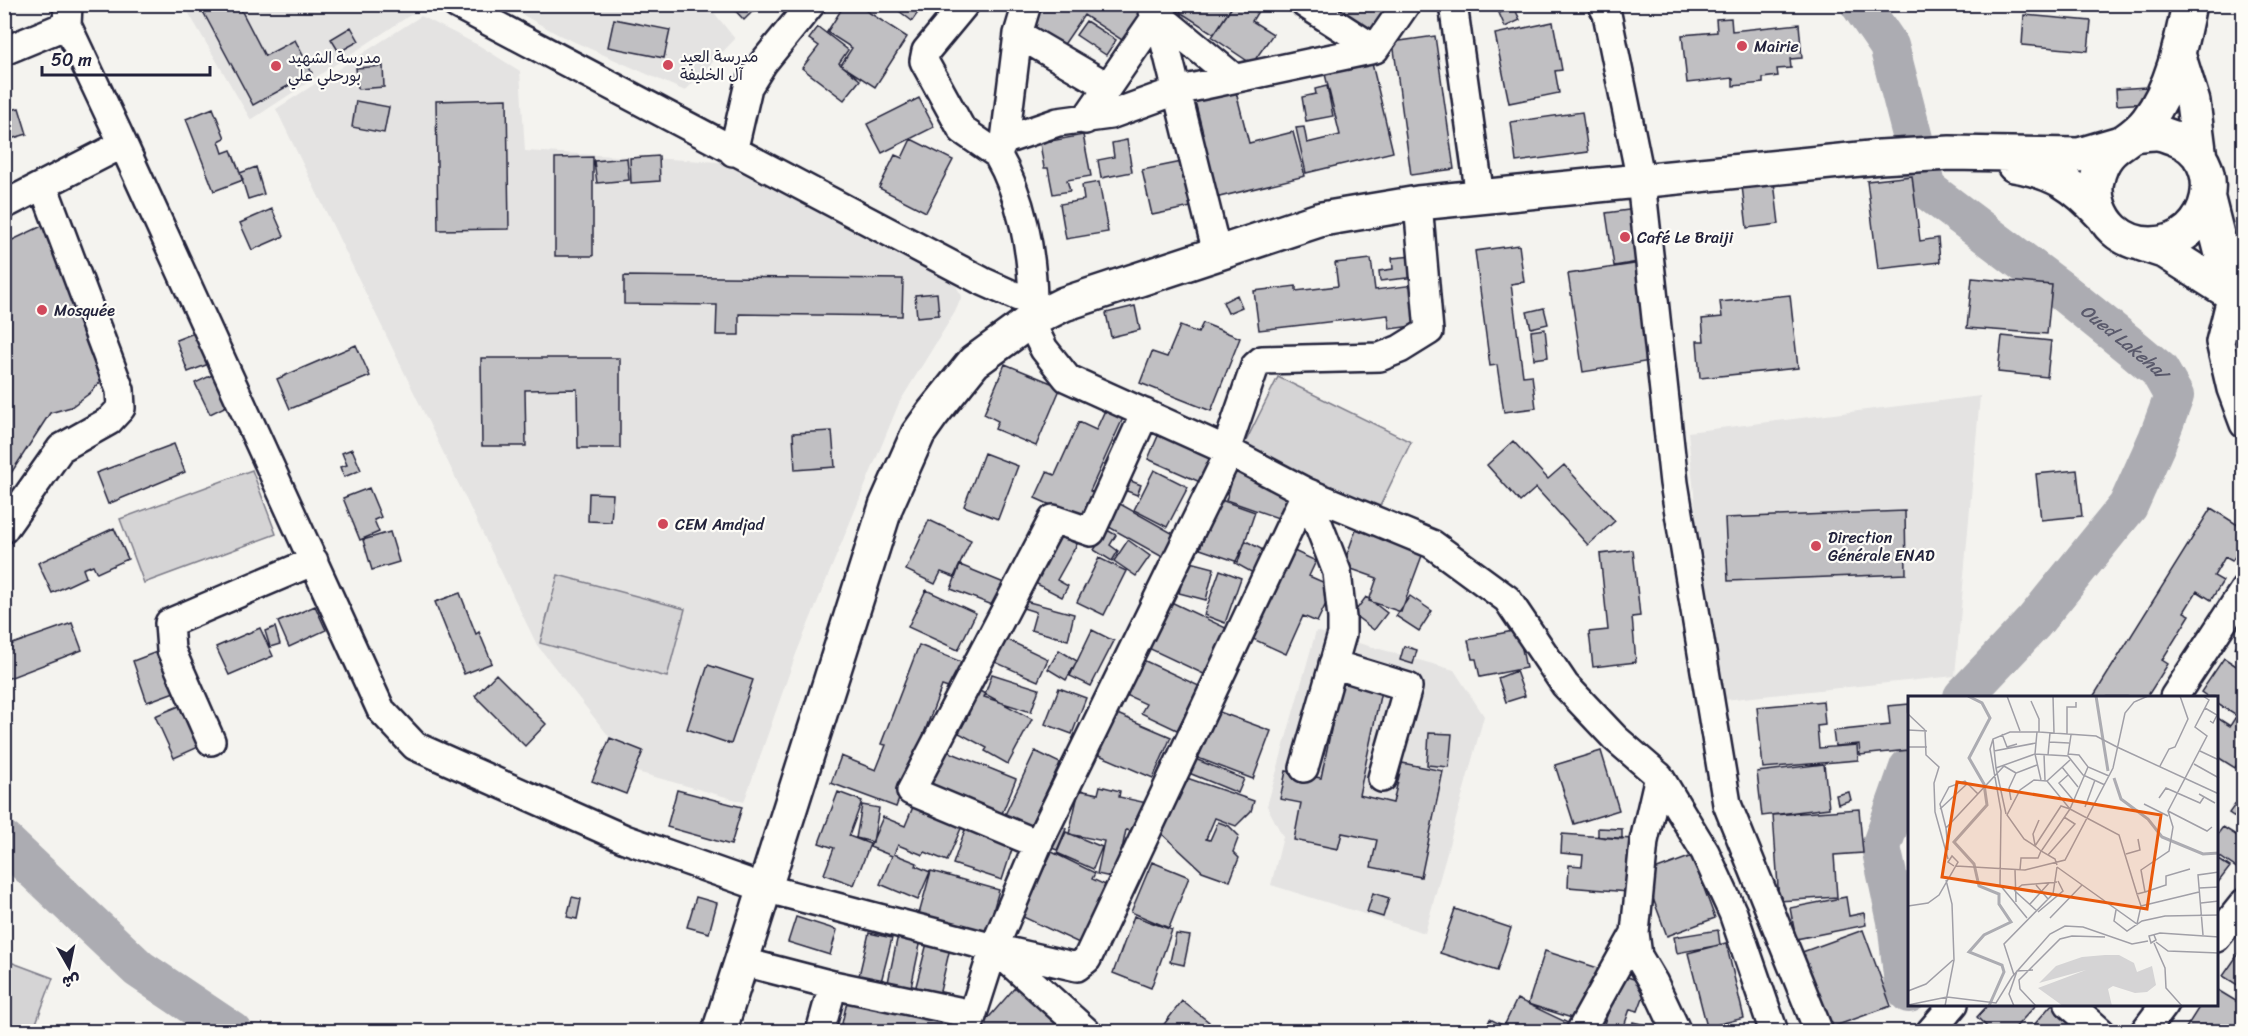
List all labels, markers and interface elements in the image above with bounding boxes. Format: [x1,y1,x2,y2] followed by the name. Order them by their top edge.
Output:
[1754,32,1799,61] place label: Mairie
[42,39,210,77] scale bar
[1735,39,1749,53] marker: Mairie
[680,42,759,89] place label: مدرسة العيد آل الخليفة
[288,43,381,90] place label: مدرسة الشهيد بورحلي علي
[51,44,92,76] text: 50 m
[661,58,675,72] marker: مدرسة العيد آل الخليفة
[269,59,283,73] marker: مدرسة الشهيد بورحلي علي
[1637,223,1734,252] place label: Café Le Braiji
[1618,230,1632,244] marker: Café Le Braiji
[54,296,115,325] place label: Mosquée
[2073,296,2178,387] water label: Oued Lakehal
[35,303,49,317] marker: Mosquée
[675,510,766,539] place label: CEM Amdjad
[656,517,670,531] marker: CEM Amdjad
[1828,523,1935,570] place label: Direction Générale ENAD
[1809,539,1823,553] marker: Direction Générale ENAD
[1908,696,2218,1006] inset map
[39,937,99,997] north arrow
[60,966,82,997] text: ش

